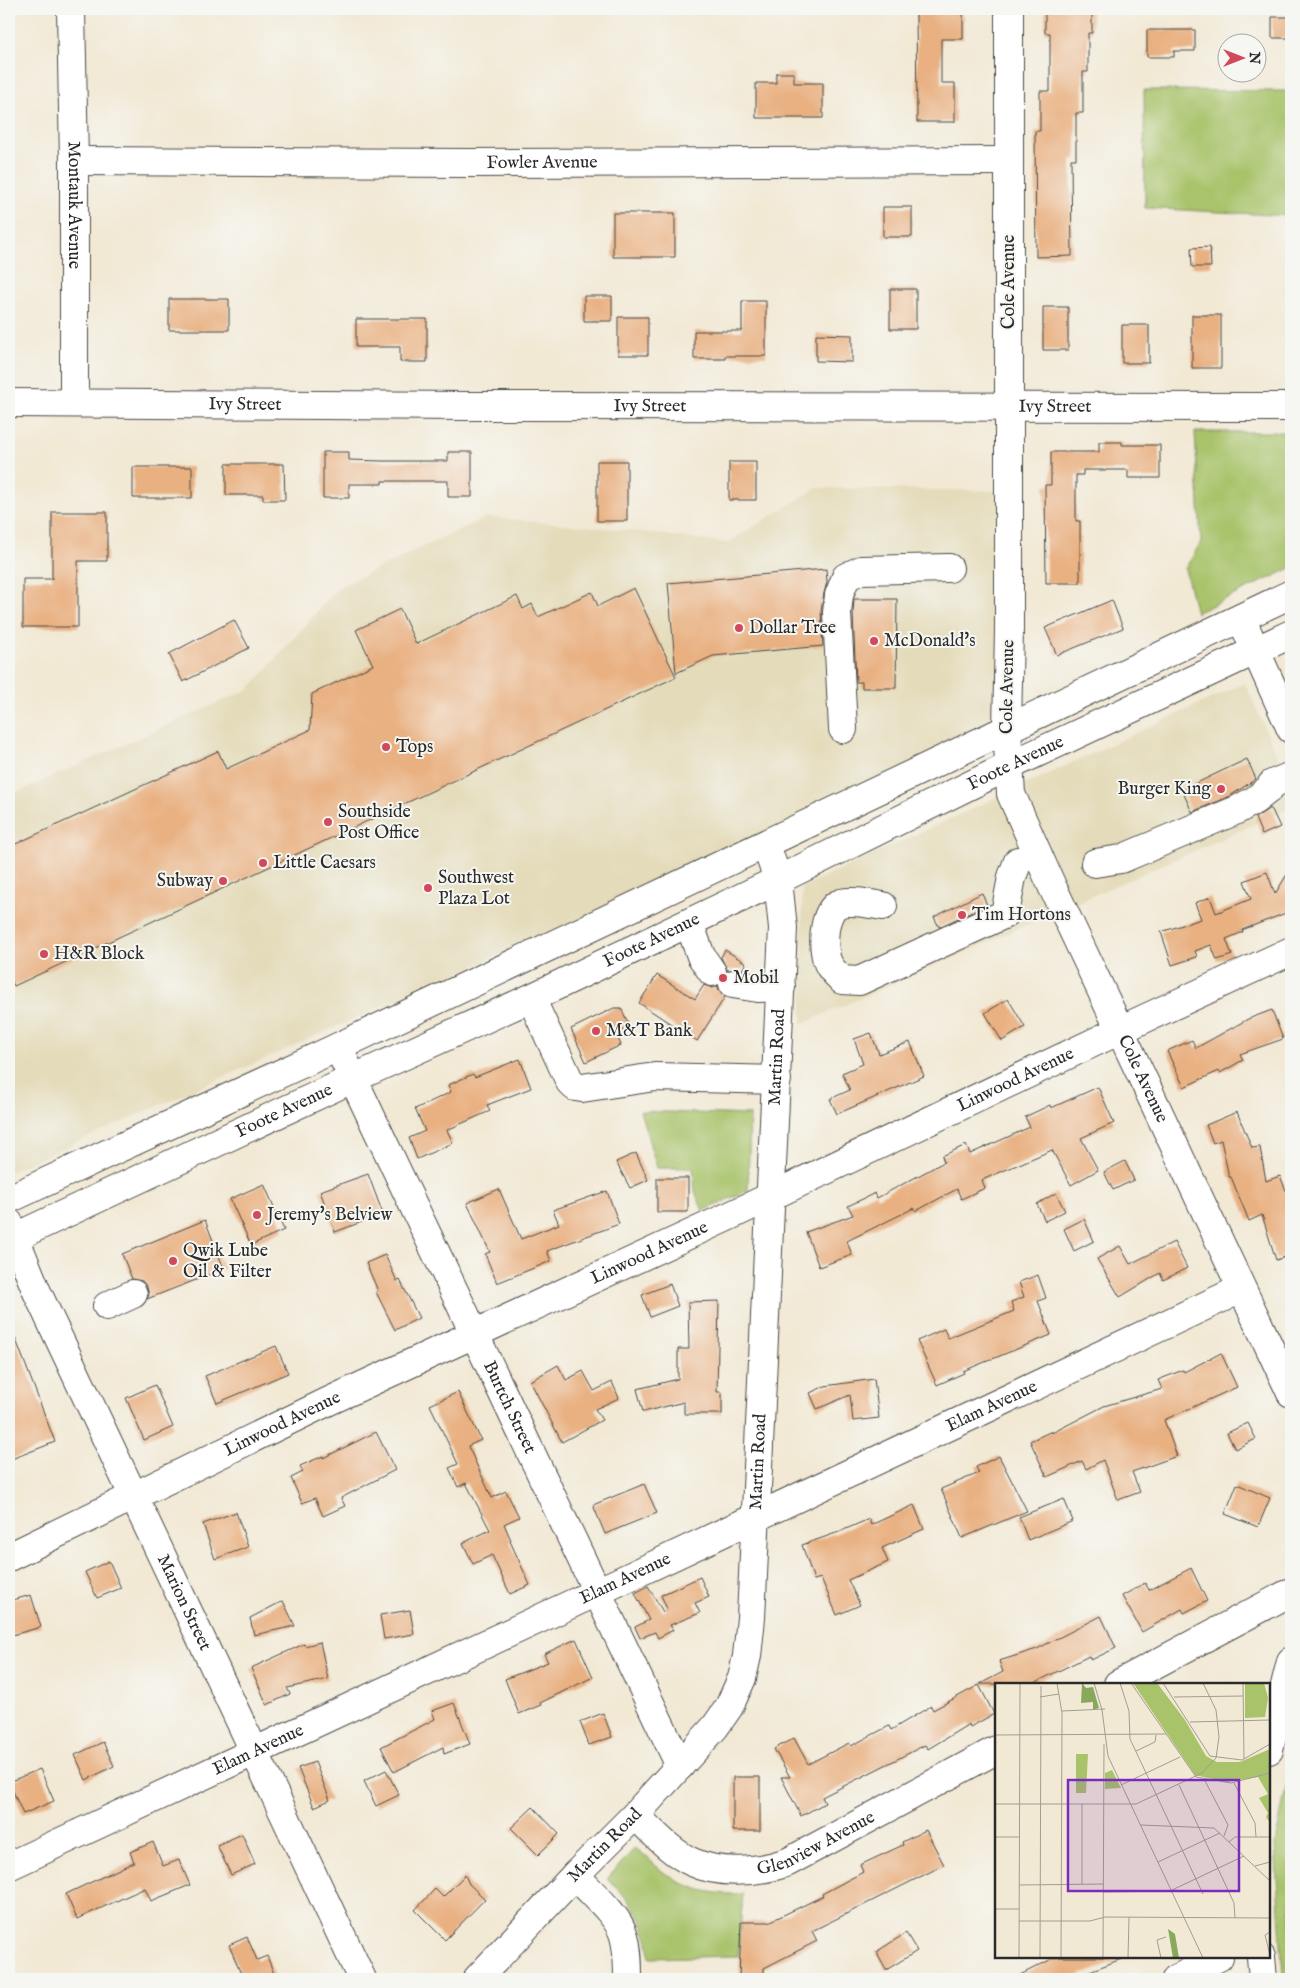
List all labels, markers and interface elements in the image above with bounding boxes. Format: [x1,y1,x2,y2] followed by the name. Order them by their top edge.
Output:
[1218,32,1268,82] north arrow
[1245,51,1263,64] text: N
[62,141,86,269] street label: Montauk Avenue
[486,151,598,174] street label: Fowler Avenue
[998,235,1021,329] street label: Cole Avenue
[208,393,282,416] street label: Ivy Street
[614,395,686,418] street label: Ivy Street
[1019,395,1091,418] street label: Ivy Street
[749,617,836,640] place label: Dollar Tree
[733,622,745,634] marker: Dollar Tree
[884,630,976,653] place label: McDonald's
[868,635,880,647] marker: McDonald's
[996,640,1020,734] street label: Cole Avenue
[964,730,1068,796] street label: Foote Avenue
[396,736,433,759] place label: Tops
[380,741,392,753] marker: Tops
[1117,778,1211,801] place label: Burger King
[1215,783,1227,795] marker: Burger King
[338,801,419,845] place label: Southside Post Office
[322,816,334,828] marker: Southside Post Office
[273,852,376,875] place label: Little Caesars
[257,857,269,869] marker: Little Caesars
[438,867,514,911] place label: Southwest Plaza Lot
[157,870,213,893] place label: Subway
[217,875,229,887] marker: Subway
[422,882,434,894] marker: Southwest Plaza Lot
[972,904,1071,927] place label: Tim Hortons
[600,908,704,973] street label: Foote Avenue
[956,909,968,921] marker: Tim Hortons
[54,943,145,966] place label: H&R Block
[38,948,50,960] marker: H&R Block
[733,967,779,990] place label: Mobil
[717,972,729,984] marker: Mobil
[763,1008,791,1106] street label: Martin Road
[606,1020,693,1043] place label: M&T Bank
[590,1025,602,1037] marker: M&T Bank
[1112,1031,1173,1126] street label: Cole Avenue
[953,1042,1078,1117] street label: Linwood Avenue
[232,1078,336,1143] street label: Foote Avenue
[265,1204,394,1227] place label: Jeremy's Belview
[251,1209,263,1221] marker: Jeremy's Belview
[587,1216,712,1290] street label: Linwood Avenue
[183,1240,272,1284] place label: Qwik Lube Oil & Filter
[167,1255,179,1267] marker: Qwik Lube Oil & Filter
[478,1357,541,1457] street label: Burtch Street
[943,1375,1041,1438] street label: Elam Avenue
[220,1386,344,1462] street label: Linwood Avenue
[745,1413,772,1511] street label: Martin Road
[576,1547,675,1610] street label: Elam Avenue
[151,1551,217,1654] street label: Marion Street
[995,1683,1270,1958] inset map
[209,1719,308,1781] street label: Elam Avenue
[562,1803,647,1888] street label: Martin Road
[755,1806,879,1881] street label: Glenview Avenue

